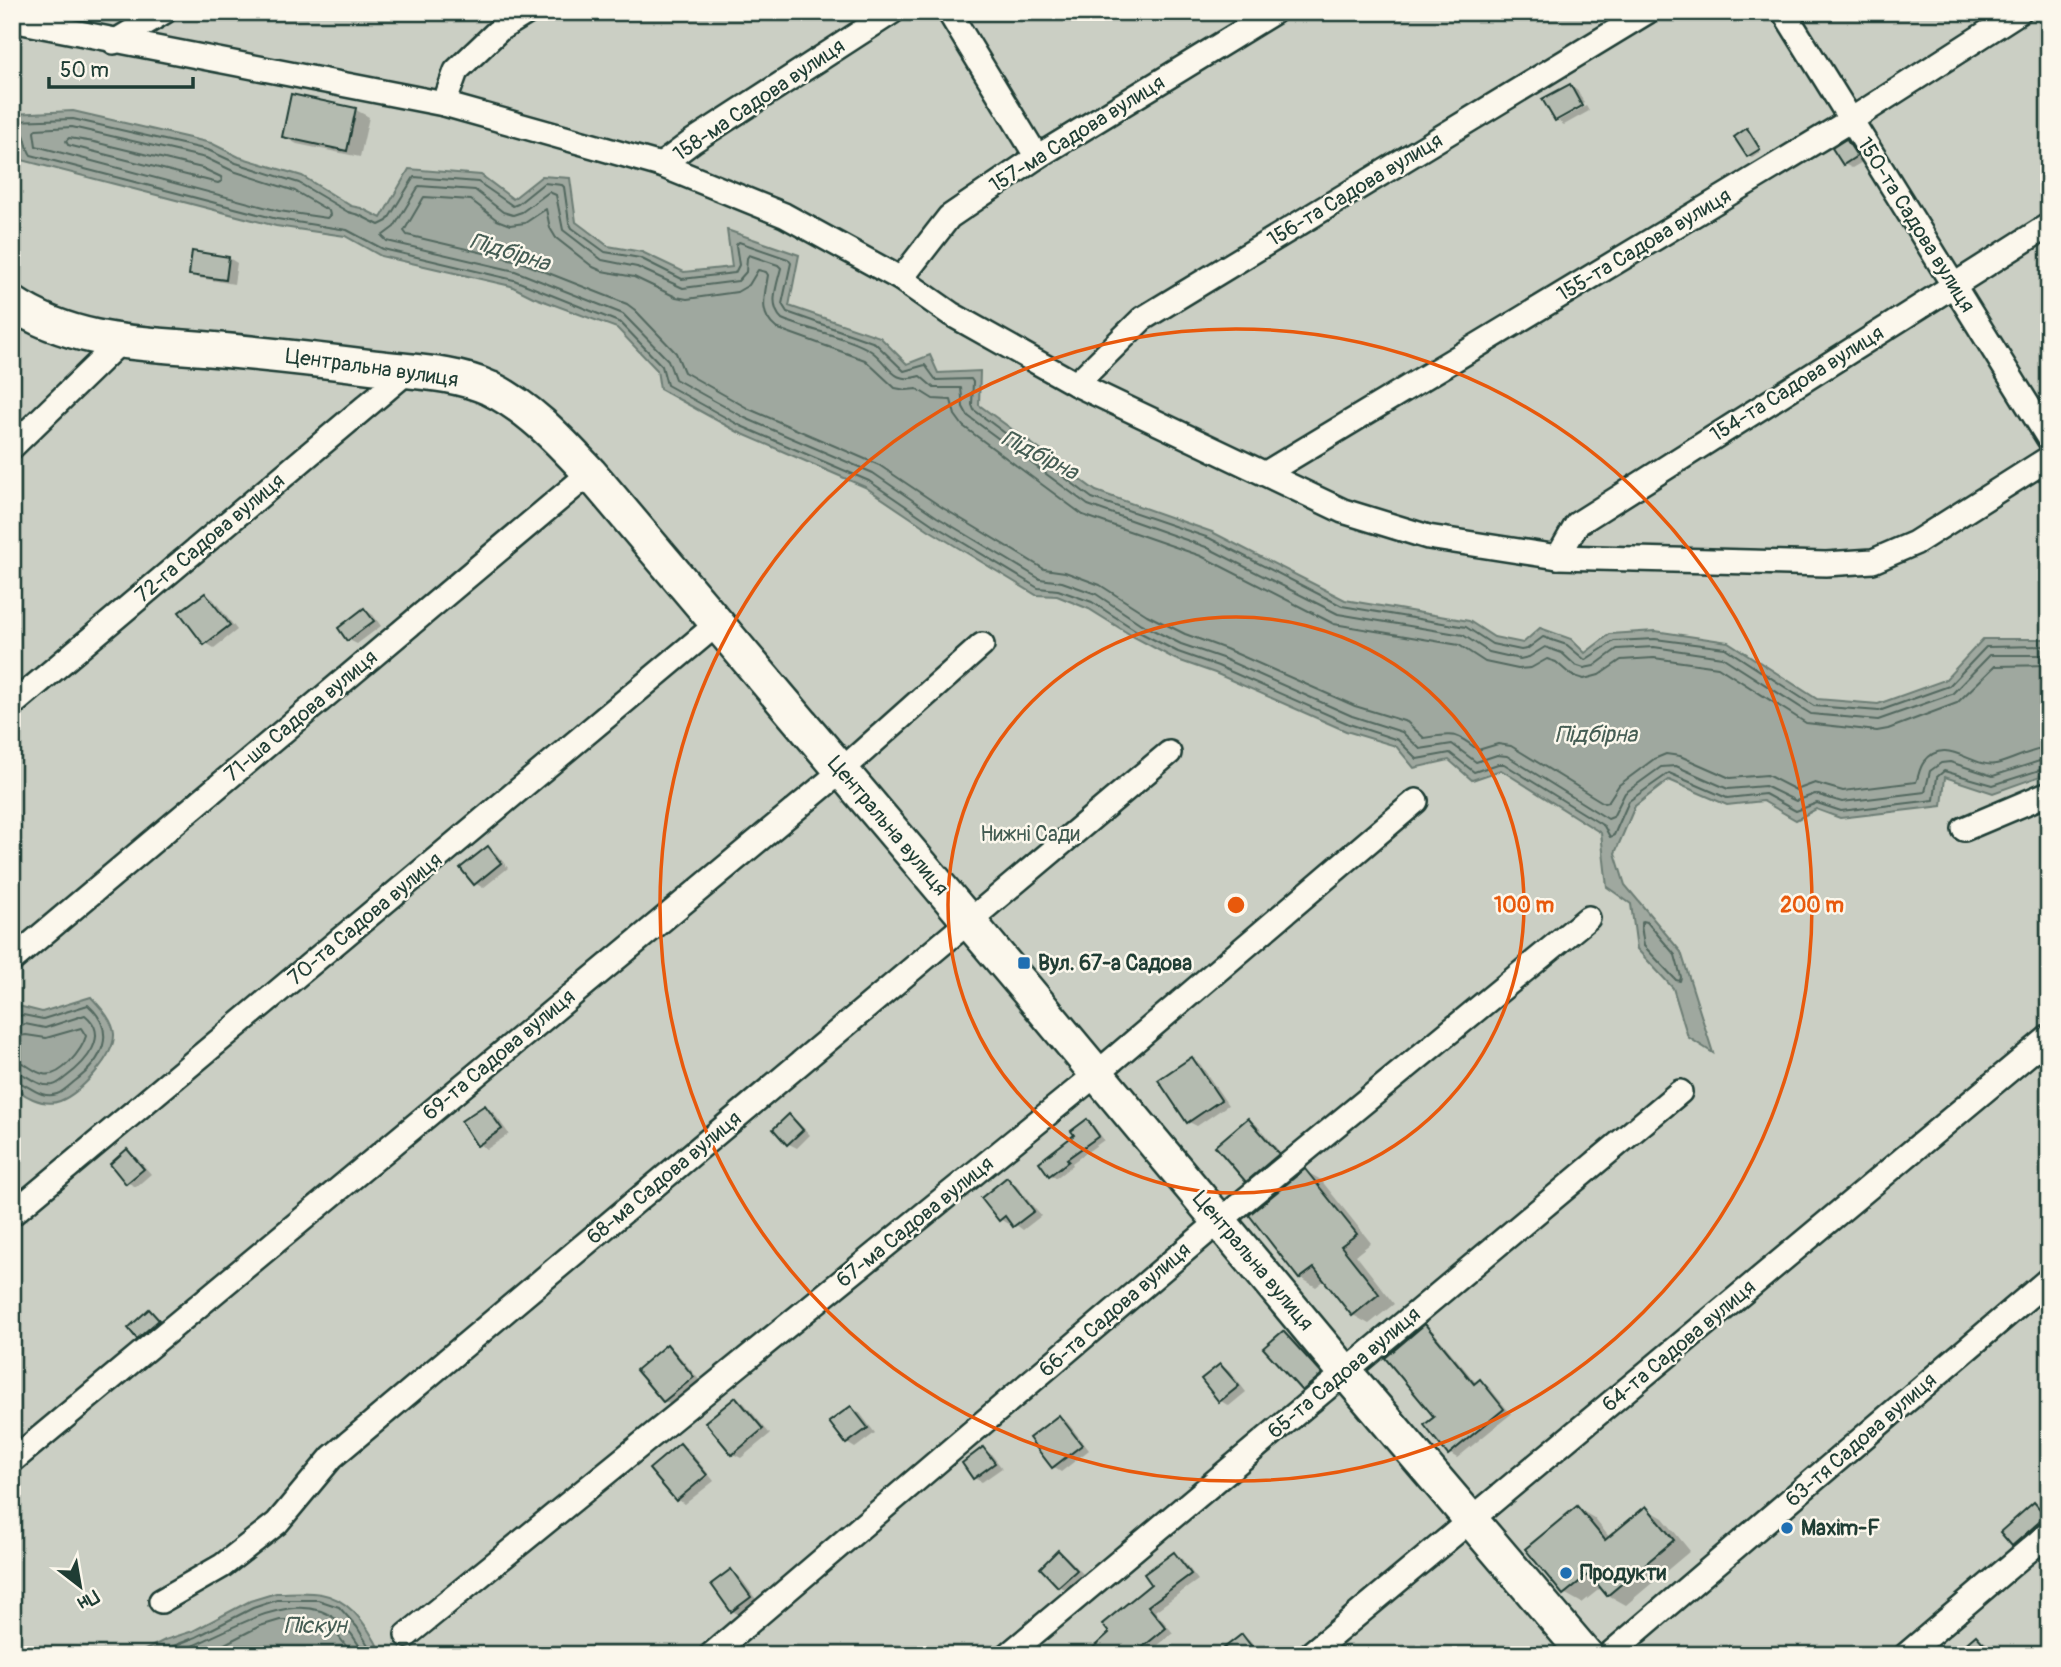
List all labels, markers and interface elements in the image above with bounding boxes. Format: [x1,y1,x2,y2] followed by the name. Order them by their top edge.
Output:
[668,33,850,167] street label: 158-ма Садова вулиця
[49,46,192,90] scale bar
[60,57,109,84] text: 50 m
[984,69,1170,199] street label: 157-ма Садова вулиця
[1263,127,1447,253] street label: 156-та Садова вулиця
[1851,132,1981,318] street label: 150-та Садова вулиця
[1552,182,1736,308] street label: 155-та Садова вулиця
[467,226,555,278] water label: Підбірна
[1705,320,1889,448] street label: 154-та Садова вулиця
[284,343,460,393] street label: Центральна вулиця
[997,423,1084,487] water label: Підбірна
[130,467,290,609] street label: 72-га Садова вулиця
[219,644,383,788] street label: 71-ша Садова вулиця
[1555,720,1638,749] water label: Підбірна
[822,751,954,901] street label: Центральна вулиця
[980,821,1080,848] park label: Нижні Сади
[282,847,448,991] street label: 70-та Садова вулиця
[1494,892,1554,919] text: 100 m
[1780,892,1844,919] text: 200 m
[1224,893,1248,917] centre of rings
[1038,950,1192,977] place label: Вул. 67-а Садова
[1016,955,1032,971] marker: Вул. 67-а Садова
[417,983,581,1127] street label: 69-та Садова вулиця
[581,1105,747,1251] street label: 68-ма Садова вулиця
[831,1150,999,1294] street label: 67-ма Садова вулиця
[1187,1186,1319,1336] street label: Центральна вулиця
[1034,1237,1196,1383] street label: 66-та Садова вулиця
[1597,1274,1761,1418] street label: 64-та Садова вулиця
[1262,1301,1426,1445] street label: 65-та Садова вулиця
[1780,1367,1942,1513] street label: 63-тя Садова вулиця
[1801,1515,1880,1542] place label: Maxim-F
[1779,1520,1795,1536] marker: Maxim-F
[46,1552,116,1622] north arrow
[1580,1560,1667,1587] place label: Продукти
[1558,1565,1574,1581] marker: Продукти
[73,1584,103,1615] text: Пн
[284,1611,349,1640] water label: Піскун

